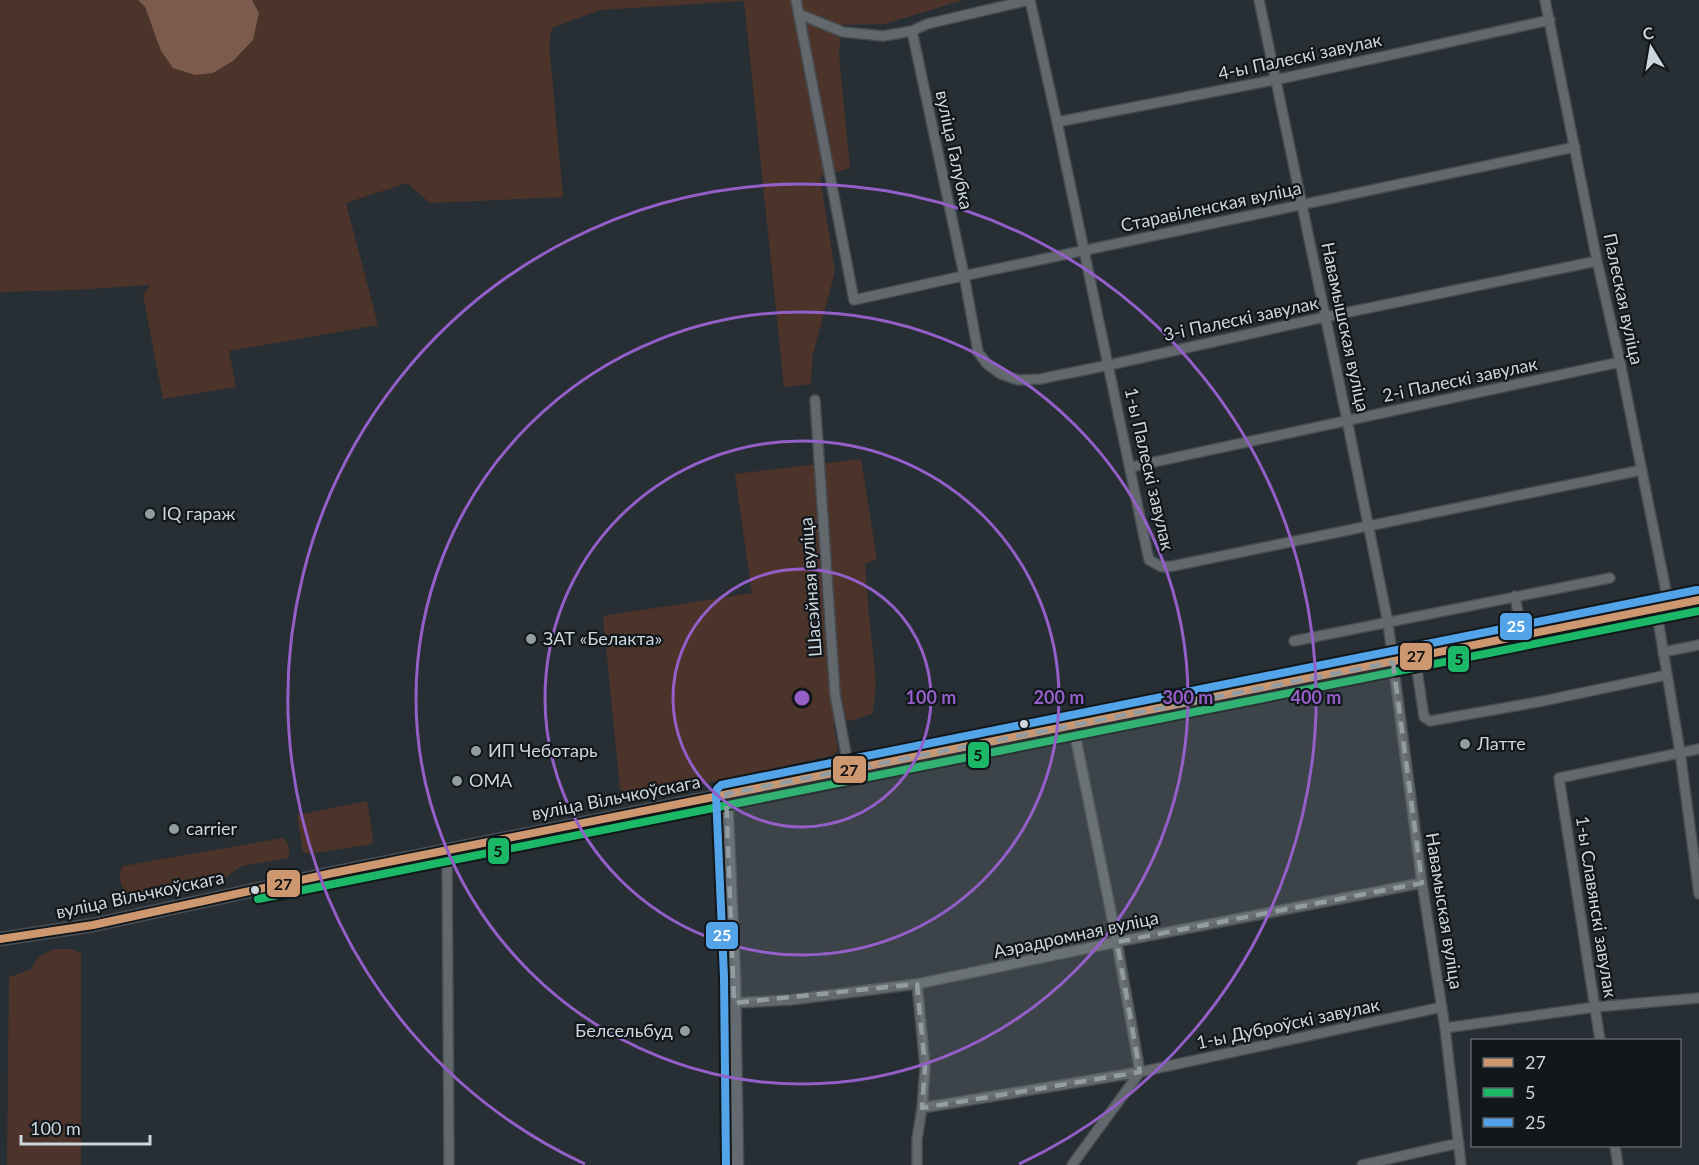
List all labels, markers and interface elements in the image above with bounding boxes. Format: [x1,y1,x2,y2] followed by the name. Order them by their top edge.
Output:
[1621,18,1681,78] north arrow
[1641,22,1655,43] text: С
[1216,28,1384,84] street label: 4-ы Палескі завулак
[932,88,978,211] street label: вуліца Галубка
[1118,176,1303,236] street label: Старавіленская вуліца
[1599,231,1649,367] street label: Палеская вуліца
[1317,240,1375,414] street label: Навамышская вуліца
[1161,291,1321,345] street label: 3-і Палескі завулак
[1380,352,1540,406] street label: 2-і Палескі завулак
[1121,385,1180,553] street label: 1-ы Палескі завулак
[162,502,236,524] place label: IQ гараж
[143,507,157,521] marker: IQ гараж
[794,516,826,658] street label: Шасэйная вуліца
[1499,612,1533,641] line badge: 25
[1507,616,1525,635] text: 25
[543,627,662,649] place label: ЗАТ «Белакта»
[524,632,538,646] marker: ЗАТ «Белакта»
[1399,642,1433,671] line badge: 27
[1447,645,1470,673] line badge: 5
[1407,646,1425,665] text: 27
[1454,649,1464,668] text: 5
[906,686,956,708] text: 100 m
[1034,686,1084,708] text: 200 m
[1163,686,1213,708] text: 300 m
[1291,686,1341,708] text: 400 m
[792,688,812,708] centre of rings
[1018,718,1030,730] unlabelled marker
[1476,732,1526,754] place label: Латте
[1458,737,1472,751] marker: Латте
[488,739,598,761] place label: ИП Чеботарь
[967,741,990,769] line badge: 5
[469,744,483,758] marker: ИП Чеботарь
[973,745,983,764] text: 5
[832,755,867,784] line badge: 27
[840,760,858,779] text: 27
[469,769,513,791] place label: ОМА
[530,770,702,824] street label: вуліца Вільчкоўскага
[450,774,464,788] marker: ОМА
[1572,814,1622,1000] street label: 1-ы Славянскі завулак
[186,817,237,839] place label: carrier
[167,822,181,836] marker: carrier
[1422,831,1468,991] street label: Навамыская вуліца
[487,837,510,865] line badge: 5
[493,841,503,860] text: 5
[54,865,226,923] street label: вуліца Вільчкоўскага
[266,869,301,898] line badge: 27
[274,874,292,893] text: 27
[249,884,261,896] unlabelled marker
[991,906,1160,962] street label: Аэрадромная вуліца
[705,921,739,950] line badge: 25
[713,925,731,944] text: 25
[1194,993,1382,1053] street label: 1-ы Дуброўскі завулак
[575,1019,673,1041] place label: Белсельбуд
[678,1024,692,1038] marker: Белсельбуд
[1471,1039,1681,1147] legend
[1525,1051,1546,1073] text: 27
[1525,1081,1535,1103] text: 5
[21,1108,150,1146] scale bar
[1525,1111,1546,1133] text: 25
[30,1117,81,1139] text: 100 m

